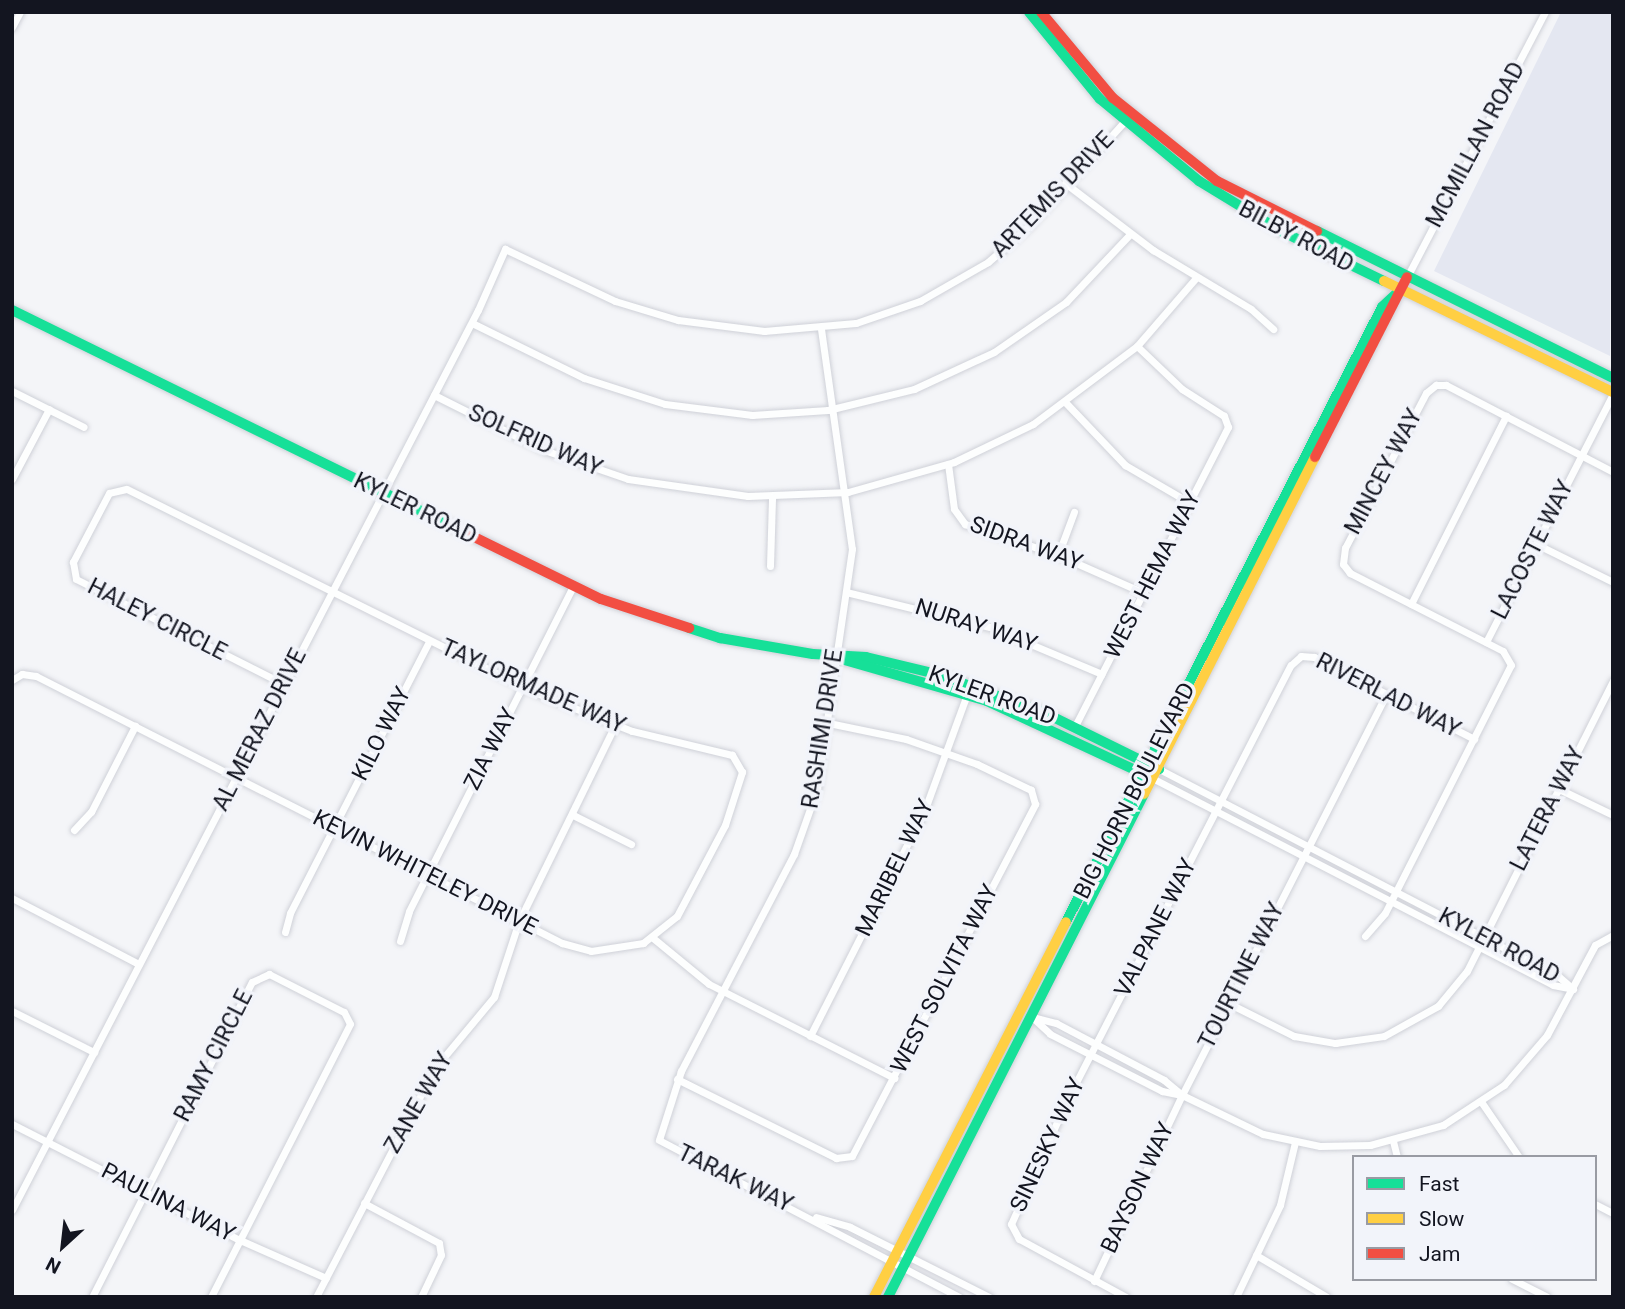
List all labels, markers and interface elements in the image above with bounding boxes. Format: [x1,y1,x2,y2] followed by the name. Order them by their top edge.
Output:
[1421,58,1531,232] street label: MCMILLAN ROAD
[986,126,1120,264] street label: ARTEMIS DRIVE
[1234,195,1358,279] street label: BILBY ROAD
[464,399,606,483] street label: SOLFRID WAY
[1339,405,1429,539] street label: MINCEY WAY
[349,467,481,551] street label: KYLER ROAD
[1486,476,1580,624] street label: LACOSTE WAY
[1099,486,1207,664] street label: WEST HEMA WAY
[966,511,1086,577] street label: SIDRA WAY
[83,573,231,667] street label: HALEY CIRCLE
[912,593,1040,659] street label: NURAY WAY
[436,634,630,740] street label: TAYLORMADE WAY
[207,644,313,816] street label: AL MERAZ DRIVE
[797,647,849,811] street label: RASHIMI DRIVE
[1311,648,1465,744] street label: RIVERLAD WAY
[925,660,1059,732] street label: KYLER ROAD
[1068,678,1202,904] street label: BIG HORN BOULEVARD
[347,682,417,786] street label: KILO WAY
[459,703,523,795] street label: ZIA WAY
[1505,742,1591,876] street label: LATERA WAY
[850,795,940,941] street label: MARIBEL WAY
[308,804,542,942] street label: KEVIN WHITELEY DRIVE
[1109,854,1203,1002] street label: VALPANE WAY
[885,880,1005,1078] street label: WEST SOLVITA WAY
[1193,898,1291,1054] street label: TOURTINE WAY
[1434,902,1564,990] street label: KYLER ROAD
[169,985,259,1127] street label: RAMY CIRCLE
[379,1048,459,1158] street label: ZANE WAY
[1005,1074,1091,1216] street label: SINESKY WAY
[1096,1118,1180,1258] street label: BAYSON WAY
[673,1139,797,1219] street label: TARAK WAY
[1352,1155,1597,1281] legend
[97,1157,239,1249] street label: PAULINA WAY
[1419,1172,1459,1196] text: Fast
[1419,1207,1464,1231] text: Slow
[28,1211,98,1281] north arrow
[1419,1242,1460,1266] text: Jam
[42,1252,64,1278] text: N

